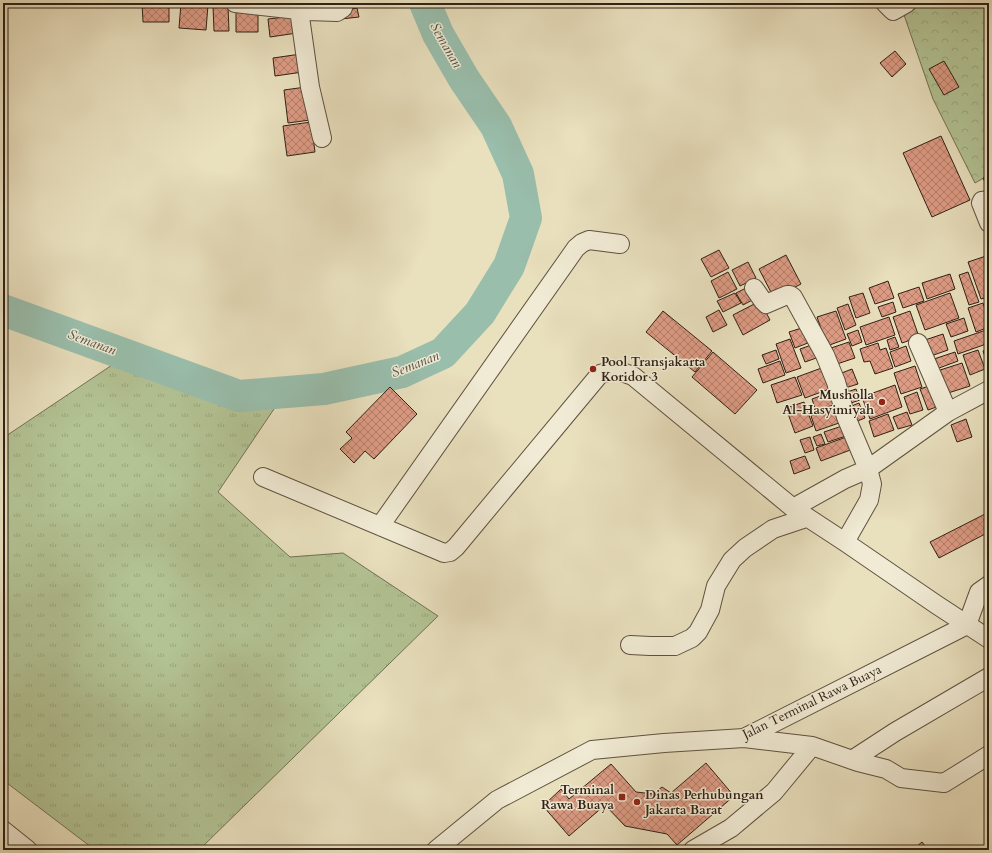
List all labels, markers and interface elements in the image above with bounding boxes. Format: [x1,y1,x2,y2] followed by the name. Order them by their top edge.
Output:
[425,19,467,72] water label: Semanan
[65,325,119,360] water label: Semanan
[388,346,442,382] water label: Semanan
[601,353,706,386] place label: Pool Transjakarta Koridor 3
[588,364,598,374] marker: Pool Transjakarta Koridor 3
[782,386,875,419] place label: Musholla Al-Hasyimiyah
[877,397,887,407] marker: Musholla Al-Hasyimiyah
[738,660,885,744] street label: Jalan Terminal Rawa Buaya
[541,781,615,814] place label: Terminal Rawa Buaya
[643,786,764,819] place label: Dinas Perhubungan Jakarta Barat
[617,792,627,802] marker: Terminal Rawa Buaya
[632,797,642,807] marker: Dinas Perhubungan Jakarta Barat

